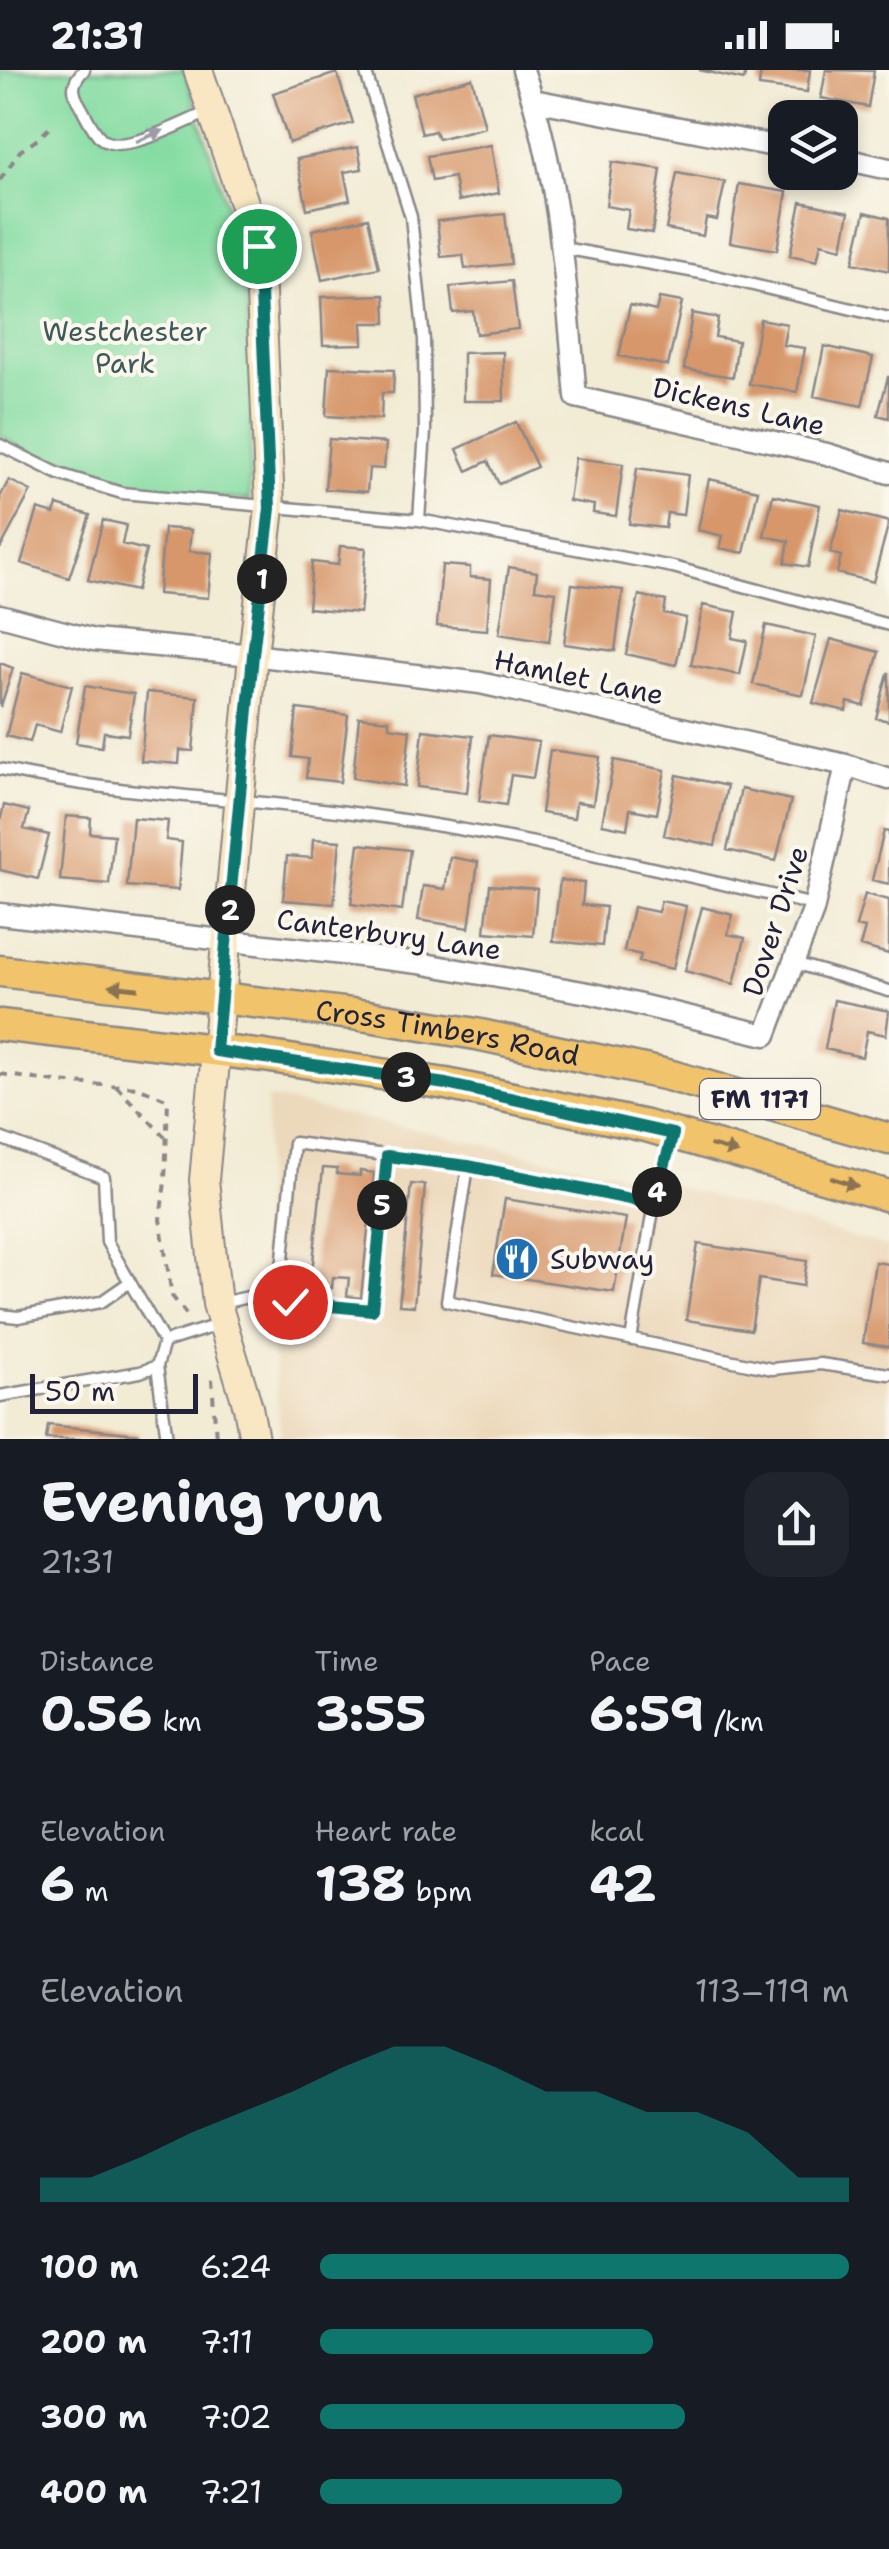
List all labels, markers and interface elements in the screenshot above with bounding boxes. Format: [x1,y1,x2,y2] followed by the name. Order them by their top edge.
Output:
[50,10,144,61] text: 21:31
[768,100,858,190] map controls
[768,100,858,190] button: layers
[135,128,165,144] one-way arrow
[217,204,302,289] pin
[232,219,287,274] icon: arrive
[42,312,208,382] park label: Westchester Park
[649,368,829,444] street label: Dickens Lane
[237,554,287,604] pin: 1
[256,560,268,598] text: 1
[491,640,667,714] street label: Hamlet Lane
[733,841,817,1001] street label: Dover Drive
[205,885,255,935] pin: 2
[220,891,240,929] text: 2
[274,899,504,969] street label: Canterbury Lane
[108,979,140,995] one-way arrow
[314,991,583,1075] street label: Cross Timbers Road
[381,1052,431,1102] pin: 3
[396,1058,416,1096] text: 3
[700,1079,820,1119] road number: FM 1171
[709,1141,740,1157] one-way arrow
[632,1167,682,1217] pin: 4
[647,1173,667,1211] text: 4
[830,1175,860,1190] one-way arrow
[357,1180,407,1230] pin: 5
[373,1186,391,1224] text: 5
[494,1236,540,1282] restaurant icon: Subway
[550,1240,654,1278] place label: Subway
[248,1260,333,1345] pin
[263,1275,318,1330] icon: check
[30,1369,198,1414] scale bar
[45,1372,115,1410] text: 50 m
[40,1465,383,1539] text: Evening run
[744,1472,849,1577] button: share
[40,1540,114,1583] text: 21:31
[40,1642,155,1680] text: Distance
[315,1642,379,1680] text: Time
[589,1642,651,1680] text: Pace
[40,1680,153,1747] text: 0.56
[315,1680,426,1747] text: 3:55
[589,1680,704,1747] text: 6:59
[153,1702,202,1740] text: km
[704,1702,764,1740] text: /km
[40,1812,165,1850] text: Elevation
[315,1812,457,1850] text: Heart rate
[589,1812,644,1850] text: kcal
[40,1850,75,1917] text: 6
[315,1850,406,1917] text: 138
[589,1850,657,1917] text: 42
[75,1872,109,1910] text: m
[406,1872,472,1910] text: bpm
[40,1969,183,2012] text: Elevation
[695,1969,849,2012] text: 113–119 m
[40,2245,139,2288] text: 100 m
[200,2245,271,2288] text: 6:24
[40,2320,147,2363] text: 200 m
[200,2320,253,2363] text: 7:11
[40,2395,147,2438] text: 300 m
[200,2395,272,2438] text: 7:02
[40,2470,147,2513] text: 400 m
[200,2470,263,2513] text: 7:21

